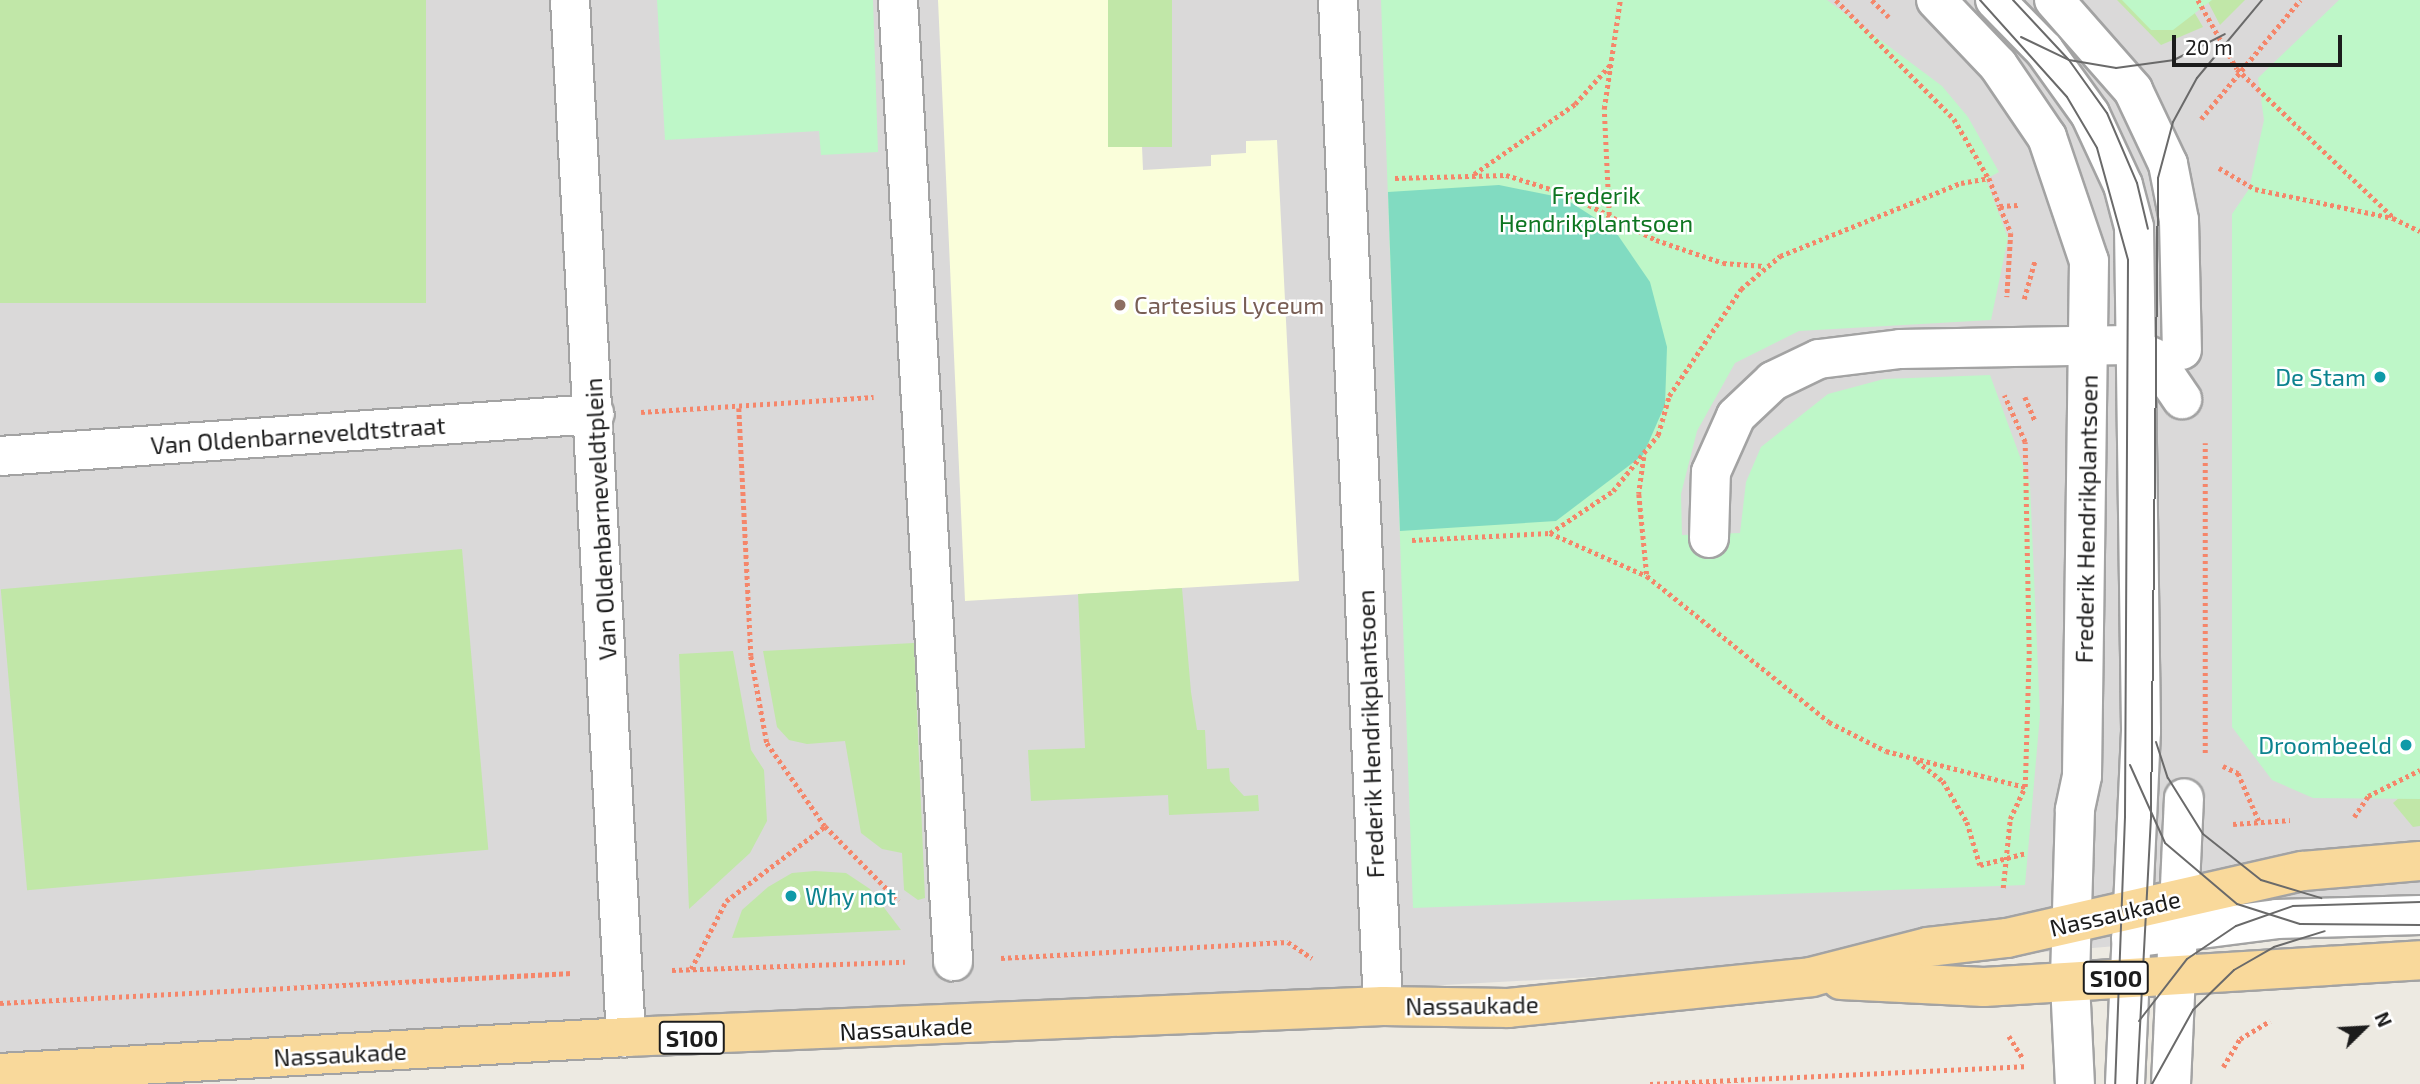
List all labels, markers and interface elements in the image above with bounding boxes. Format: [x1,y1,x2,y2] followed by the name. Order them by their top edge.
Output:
[2175,21,2345,65] scale bar
[2185,34,2233,59] text: 20 m
[1499,181,1693,237] park label: Frederik Hendrikplantsoen
[1134,291,1324,319] place label: Cartesius Lyceum
[1112,297,1128,313] marker: Cartesius Lyceum
[2275,363,2366,391] place label: De Stam
[2372,369,2388,385] marker: De Stam
[2069,374,2103,664] street label: Frederik Hendrikplantsoen
[578,377,622,661] street label: Van Oldenbarneveldtplein
[150,410,446,460] street label: Van Oldenbarneveldtstraat
[1351,589,1389,879] street label: Frederik Hendrikplantsoen
[2258,731,2392,759] place label: Droombeeld
[2398,737,2414,753] marker: Droombeeld
[805,882,896,910] place label: Why not
[2047,884,2183,942] street label: Nassaukade
[783,888,799,904] marker: Why not
[2083,959,2149,998] road number: S100
[1405,989,1539,1021] street label: Nassaukade
[2329,993,2399,1063] north arrow
[2370,1008,2397,1030] text: N
[839,1010,973,1046] street label: Nassaukade
[659,1018,725,1058] road number: S100
[273,1036,407,1072] street label: Nassaukade

